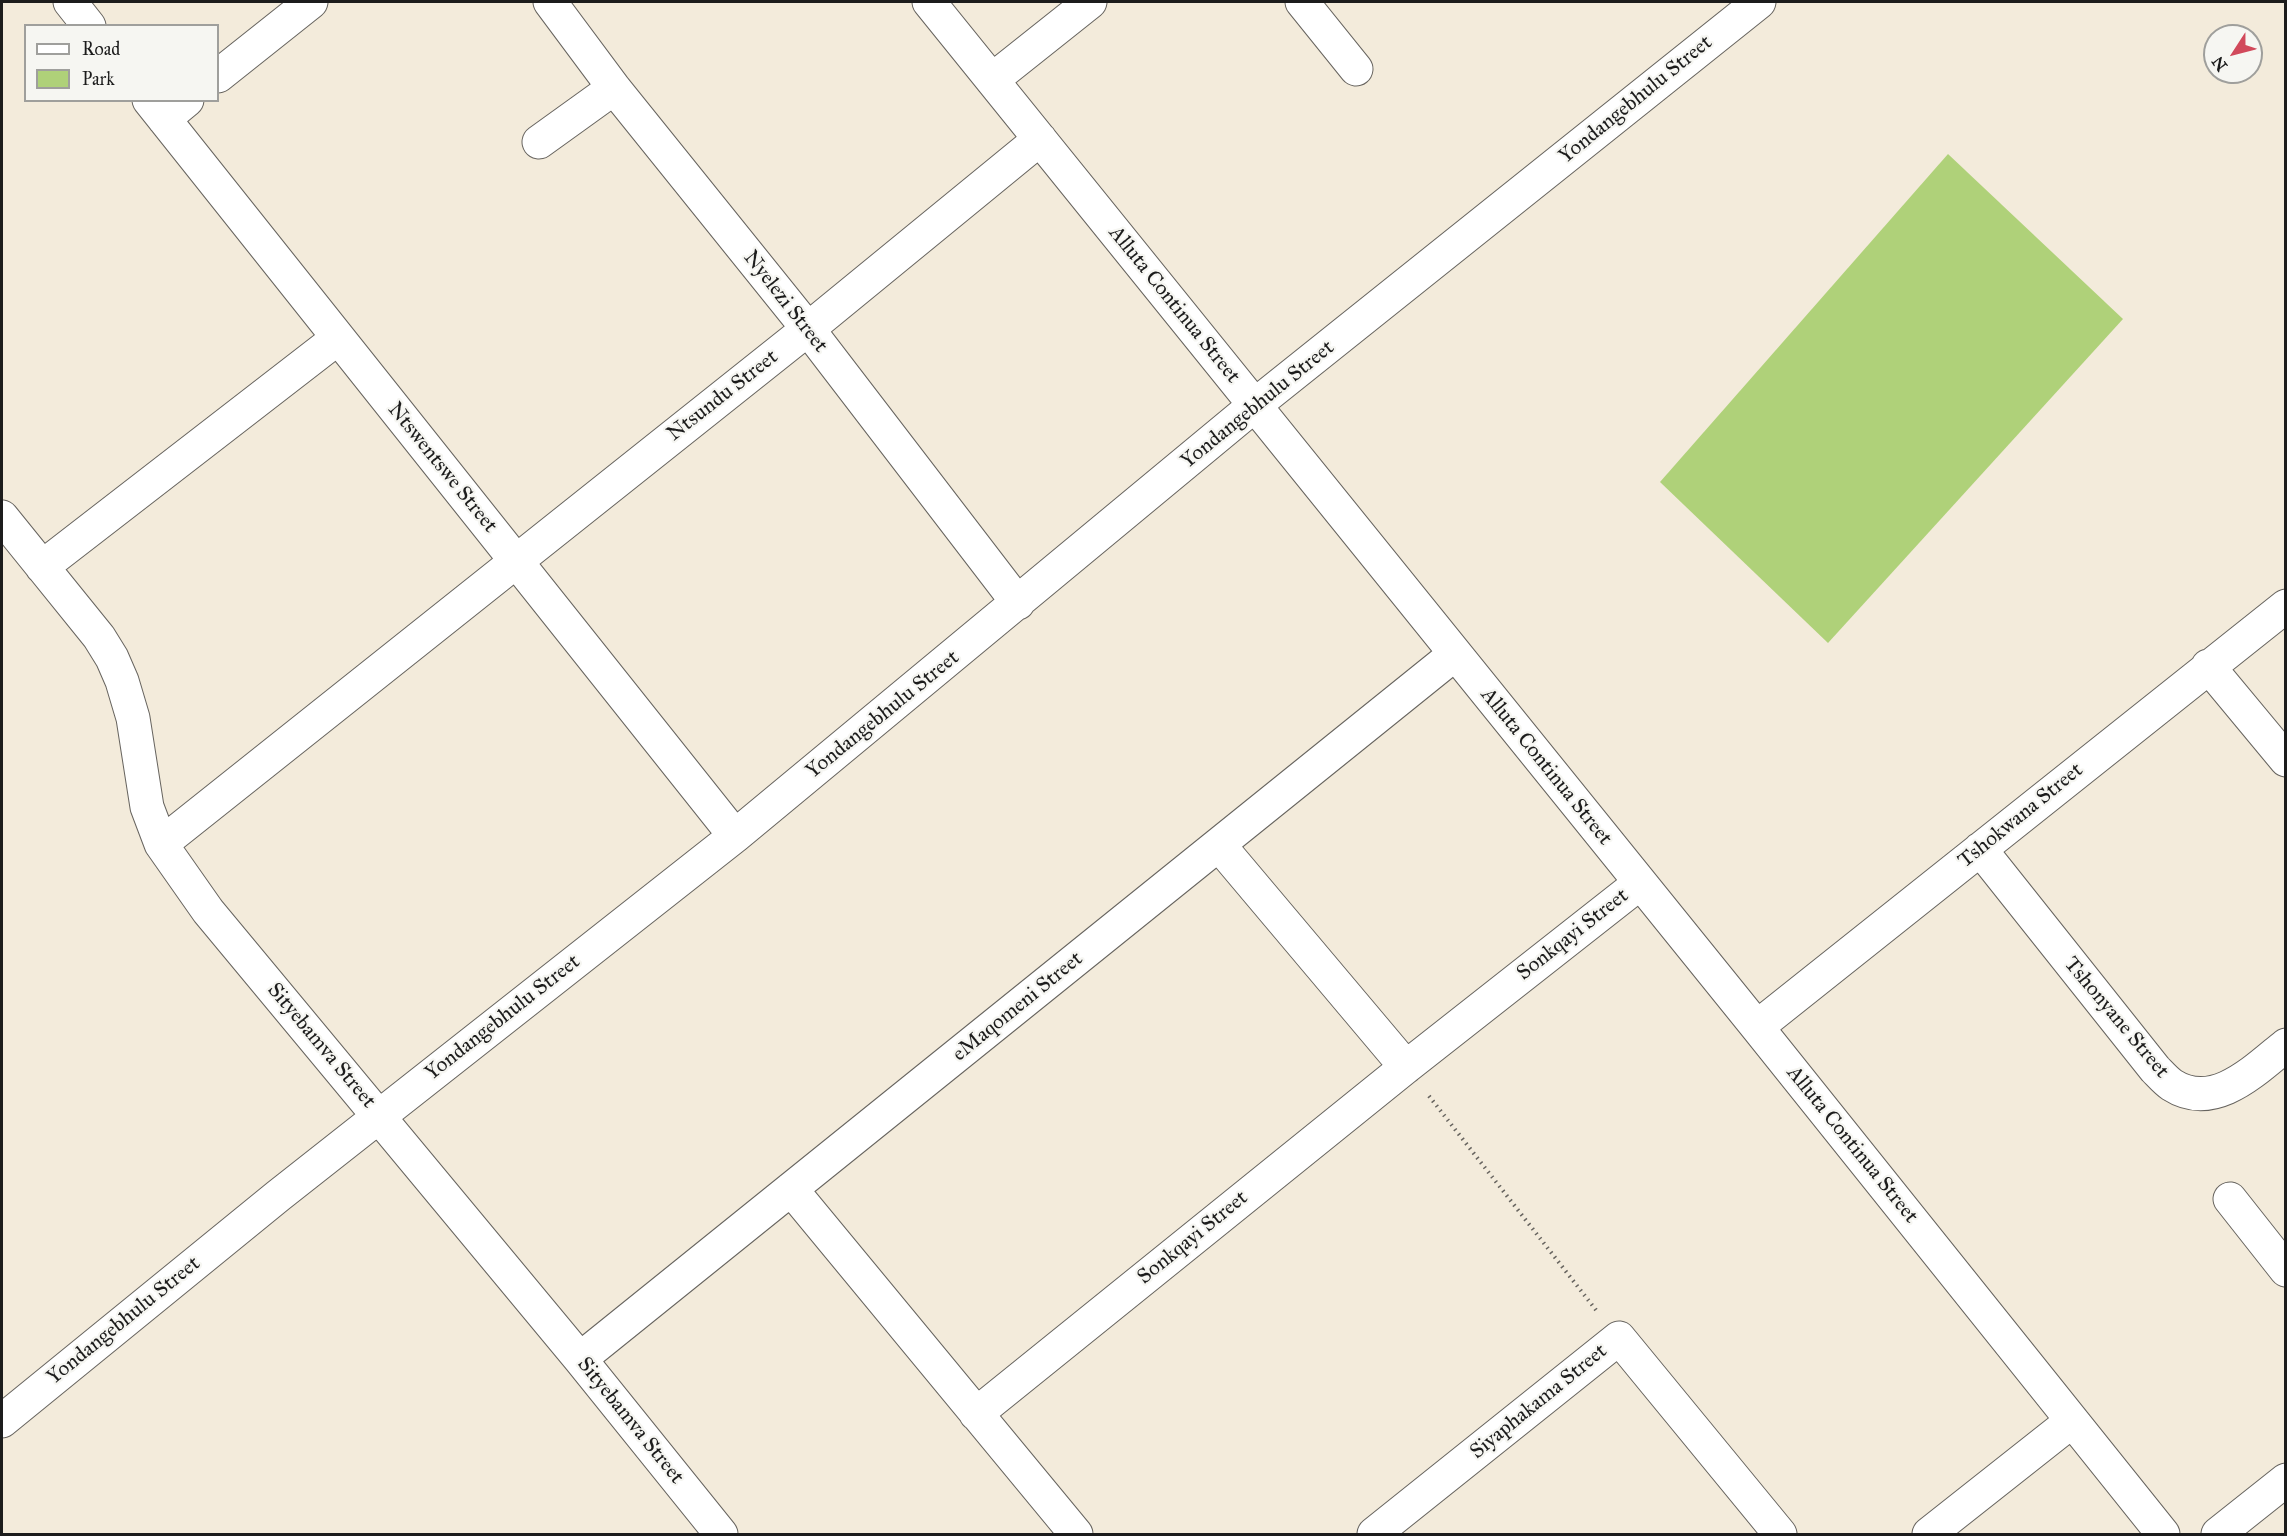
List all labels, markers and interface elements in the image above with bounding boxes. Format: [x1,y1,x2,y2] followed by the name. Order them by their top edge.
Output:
[24,24,219,102] legend
[2203,24,2263,84] north arrow
[1554,31,1718,169] street label: Yondangebhulu Street
[82,38,120,60] text: Road
[2208,53,2231,75] text: N
[82,68,115,90] text: Park
[1103,221,1245,389] street label: Alluta Continua Street
[737,246,833,358] street label: Nyelezi Street
[1176,336,1340,474] street label: Yondangebhulu Street
[663,345,783,447] street label: Ntsundu Street
[382,398,502,538] street label: Ntswentswe Street
[801,646,965,784] street label: Yondangebhulu Street
[1475,683,1617,851] street label: Alluta Continua Street
[1954,758,2088,874] street label: Tshokwana Street
[1512,884,1634,986] street label: Sonkqayi Street
[948,947,1088,1067] street label: eMaqomeni Street
[421,950,585,1086] street label: Yondangebhulu Street
[2058,952,2174,1084] street label: Tshonyane Street
[261,978,381,1114] street label: Sityebamva Street
[1781,1061,1923,1229] street label: Alluta Continua Street
[1133,1186,1253,1290] street label: Sonkqayi Street
[42,1252,206,1390] street label: Yondangebhulu Street
[1465,1339,1613,1465] street label: Siyaphakama Street
[571,1353,689,1489] street label: Sityebamva Street

